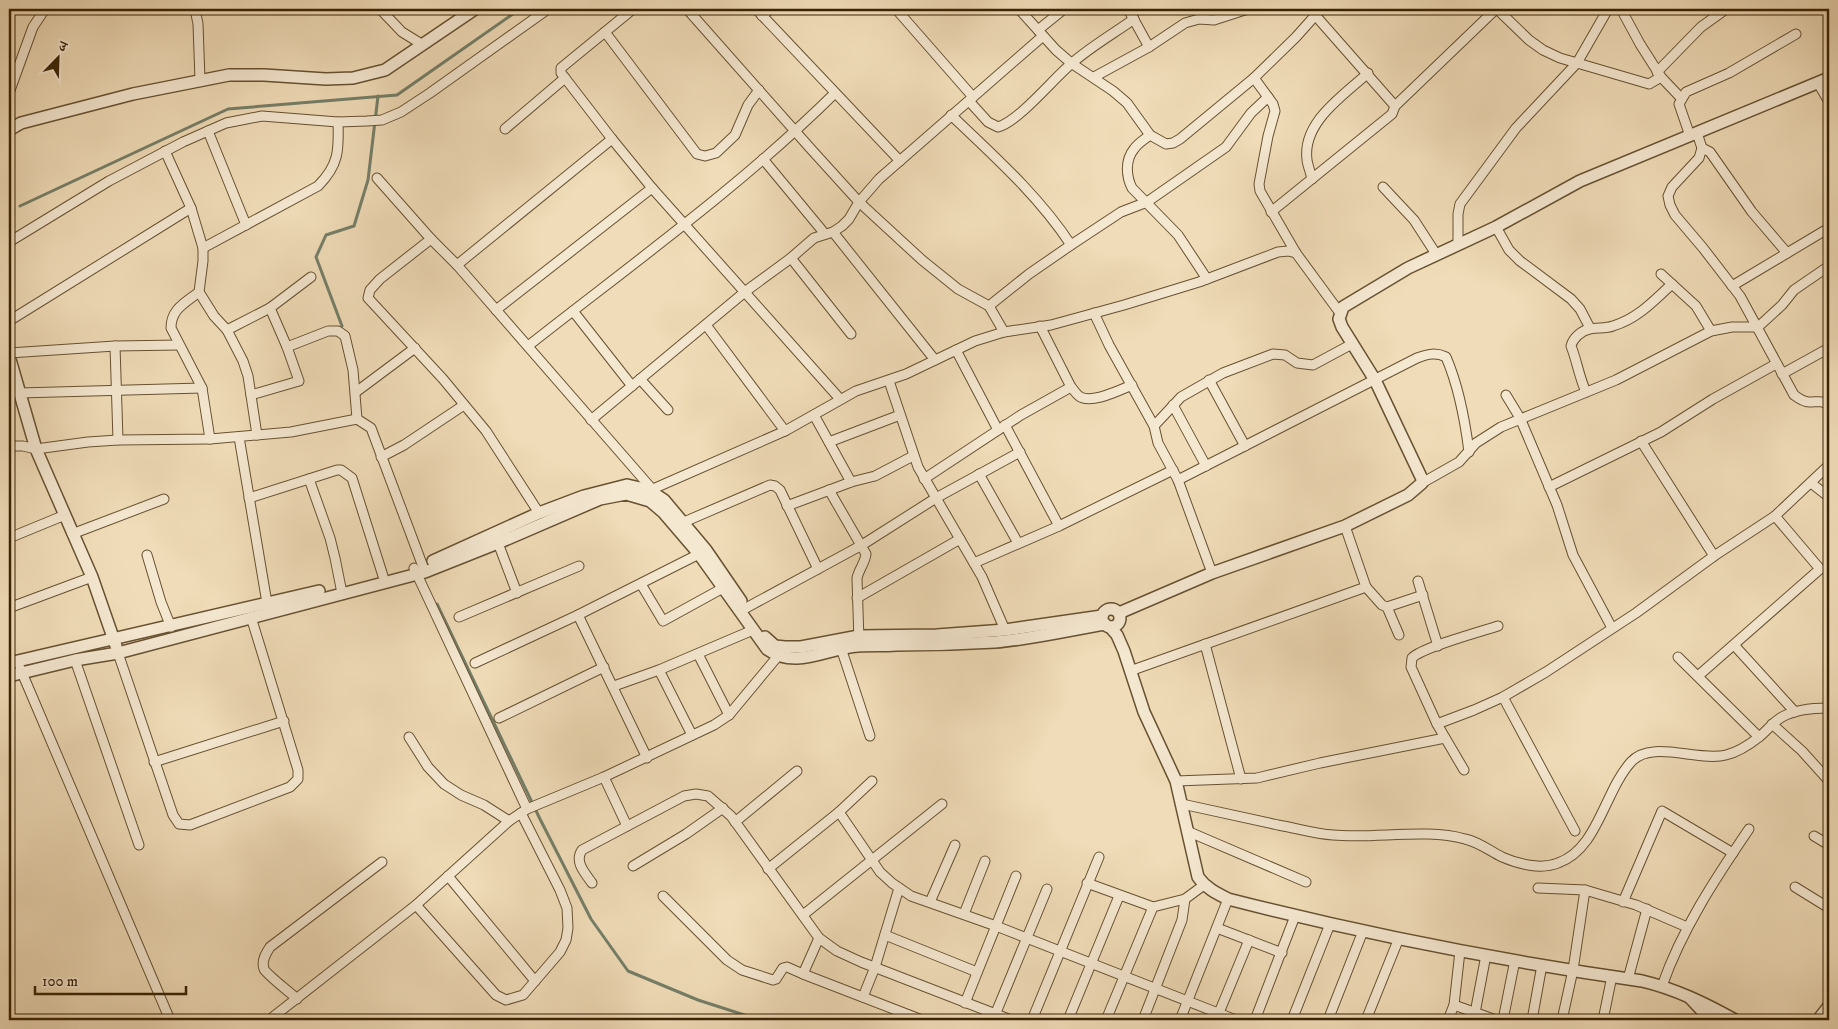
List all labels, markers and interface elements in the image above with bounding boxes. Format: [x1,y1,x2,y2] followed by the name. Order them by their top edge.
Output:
[32,32,82,82] north arrow
[55,37,70,57] text: उ
[35,964,186,996] scale bar
[42,972,78,991] text: 100 m

